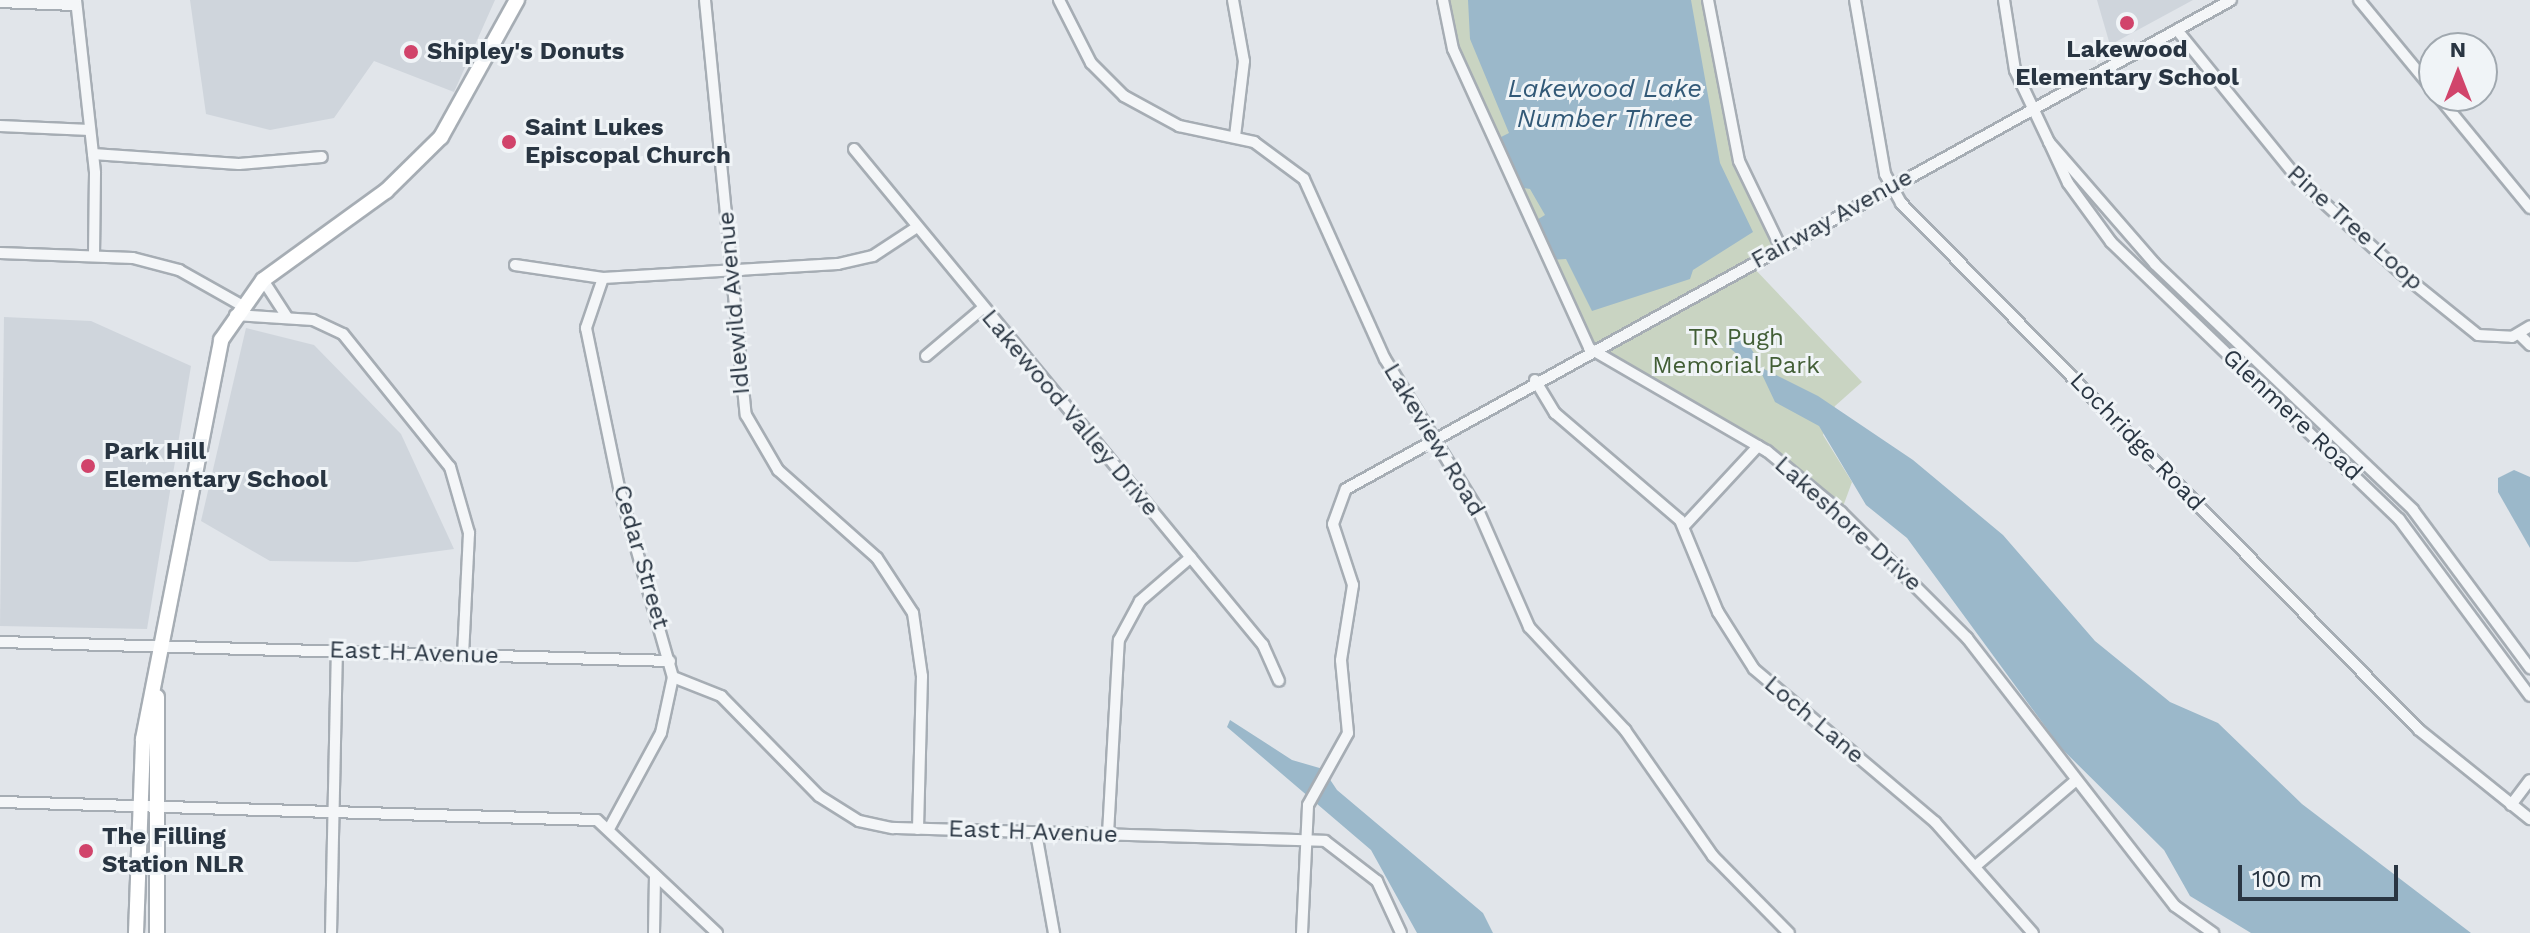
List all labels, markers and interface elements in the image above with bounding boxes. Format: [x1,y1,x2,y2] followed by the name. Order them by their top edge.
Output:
[2118,14,2136,32] marker: Lakewood Elementary School
[2418,32,2498,112] north arrow
[2015,36,2239,92] place label: Lakewood Elementary School
[2450,37,2466,62] text: N
[427,38,624,66] place label: Shipley's Donuts
[402,43,420,61] marker: Shipley's Donuts
[1508,73,1702,134] water label: Lakewood Lake Number Three
[525,114,731,170] place label: Saint Lukes Episcopal Church
[500,133,518,151] marker: Saint Lukes Episcopal Church
[2281,159,2429,297] street label: Pine Tree Loop
[1746,162,1918,276] street label: Fairway Avenue
[712,210,756,396] street label: Idlewild Avenue
[975,303,1165,523] street label: Lakewood Valley Drive
[1652,324,1820,380] park label: TR Pugh Memorial Park
[2216,343,2368,487] street label: Glenmere Road
[1377,358,1491,522] street label: Lakeview Road
[2064,367,2210,517] street label: Lochridge Road
[104,438,328,494] place label: Park Hill Elementary School
[1769,450,1927,598] street label: Lakeshore Drive
[79,457,97,475] marker: Park Hill Elementary School
[607,481,675,633] street label: Cedar Street
[328,636,500,670] street label: East H Avenue
[1758,670,1870,770] street label: Loch Lane
[947,815,1119,849] street label: East H Avenue
[102,823,244,879] place label: The Filling Station NLR
[77,842,95,860] marker: The Filling Station NLR
[2242,849,2402,899] scale bar
[2252,865,2322,893] text: 100 m

